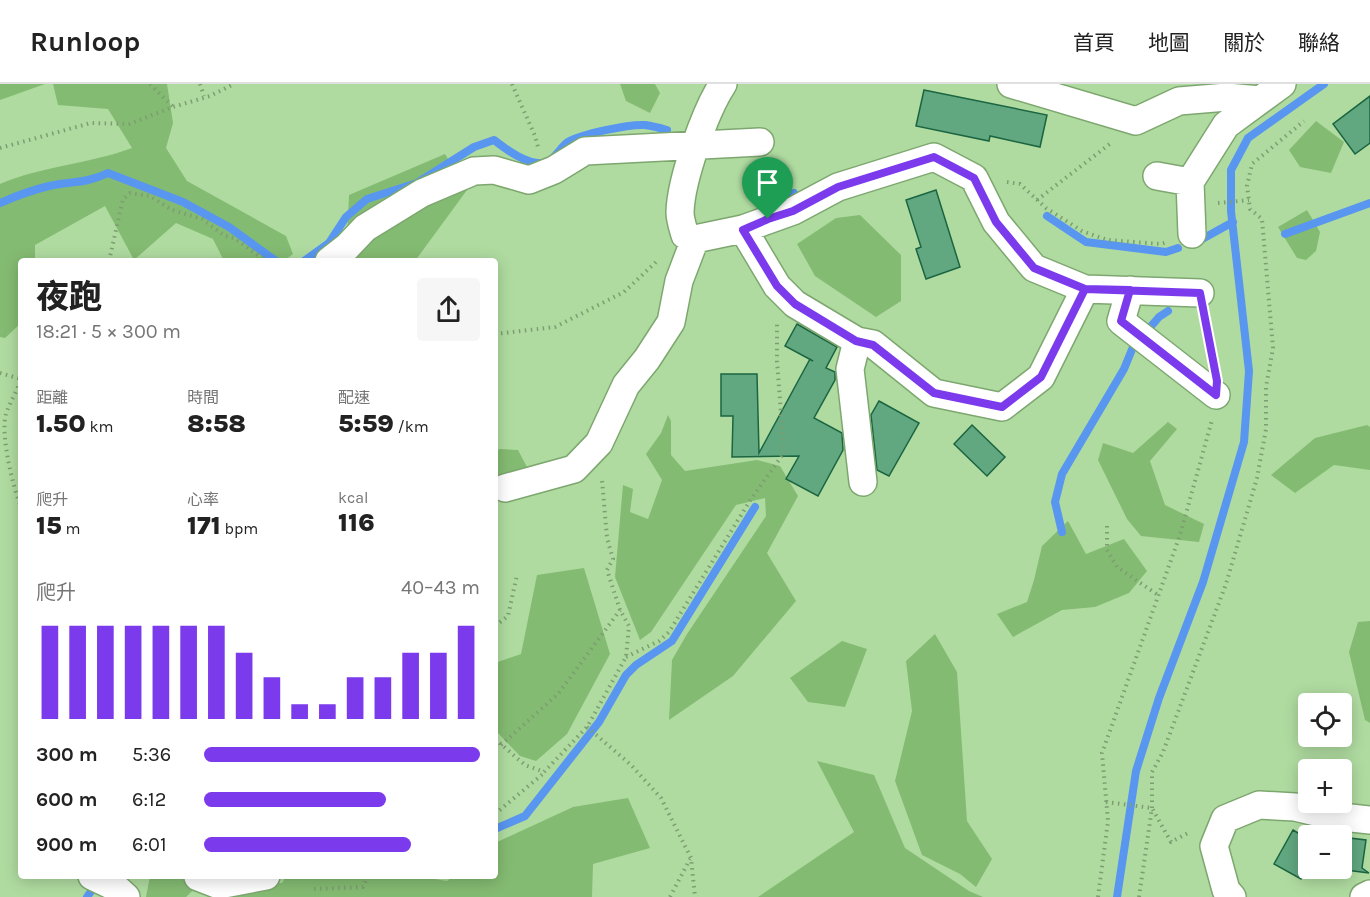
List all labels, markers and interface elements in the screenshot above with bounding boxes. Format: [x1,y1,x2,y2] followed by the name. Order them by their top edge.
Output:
[30,25,140,58] text: Runloop
[1073,31,1115,55] text: 首頁
[1148,31,1190,55] text: 地圖
[1223,31,1265,55] text: 關於
[1298,31,1340,55] text: 聯絡
[742,157,793,219] pin
[751,166,784,199] icon: arrive
[36,278,102,316] text: 夜跑
[417,278,480,341] button: share
[36,320,181,343] text: 18:21 · 5 × 300 m
[36,388,68,407] text: 距離
[187,388,219,407] text: 時間
[338,388,370,407] text: 配速
[36,408,86,439] text: 1.50
[187,408,246,439] text: 8:58
[338,408,394,439] text: 5:59
[86,417,114,436] text: km
[394,417,429,436] text: /km
[338,488,369,507] text: kcal
[36,490,68,509] text: 爬升
[187,490,219,509] text: 心率
[338,507,375,538] text: 116
[36,510,62,541] text: 15
[187,510,221,541] text: 171
[62,519,80,538] text: m
[221,519,258,538] text: bpm
[401,576,480,599] text: 40–43 m
[36,581,76,604] text: 爬升
[1298,693,1352,879] map controls
[1298,693,1352,747] button: locate
[36,743,98,766] text: 300 m
[132,743,171,766] text: 5:36
[1298,759,1352,813] button: +
[36,788,97,811] text: 600 m
[132,788,166,811] text: 6:12
[1298,825,1352,879] button: −
[36,833,98,856] text: 900 m
[132,833,167,856] text: 6:01

